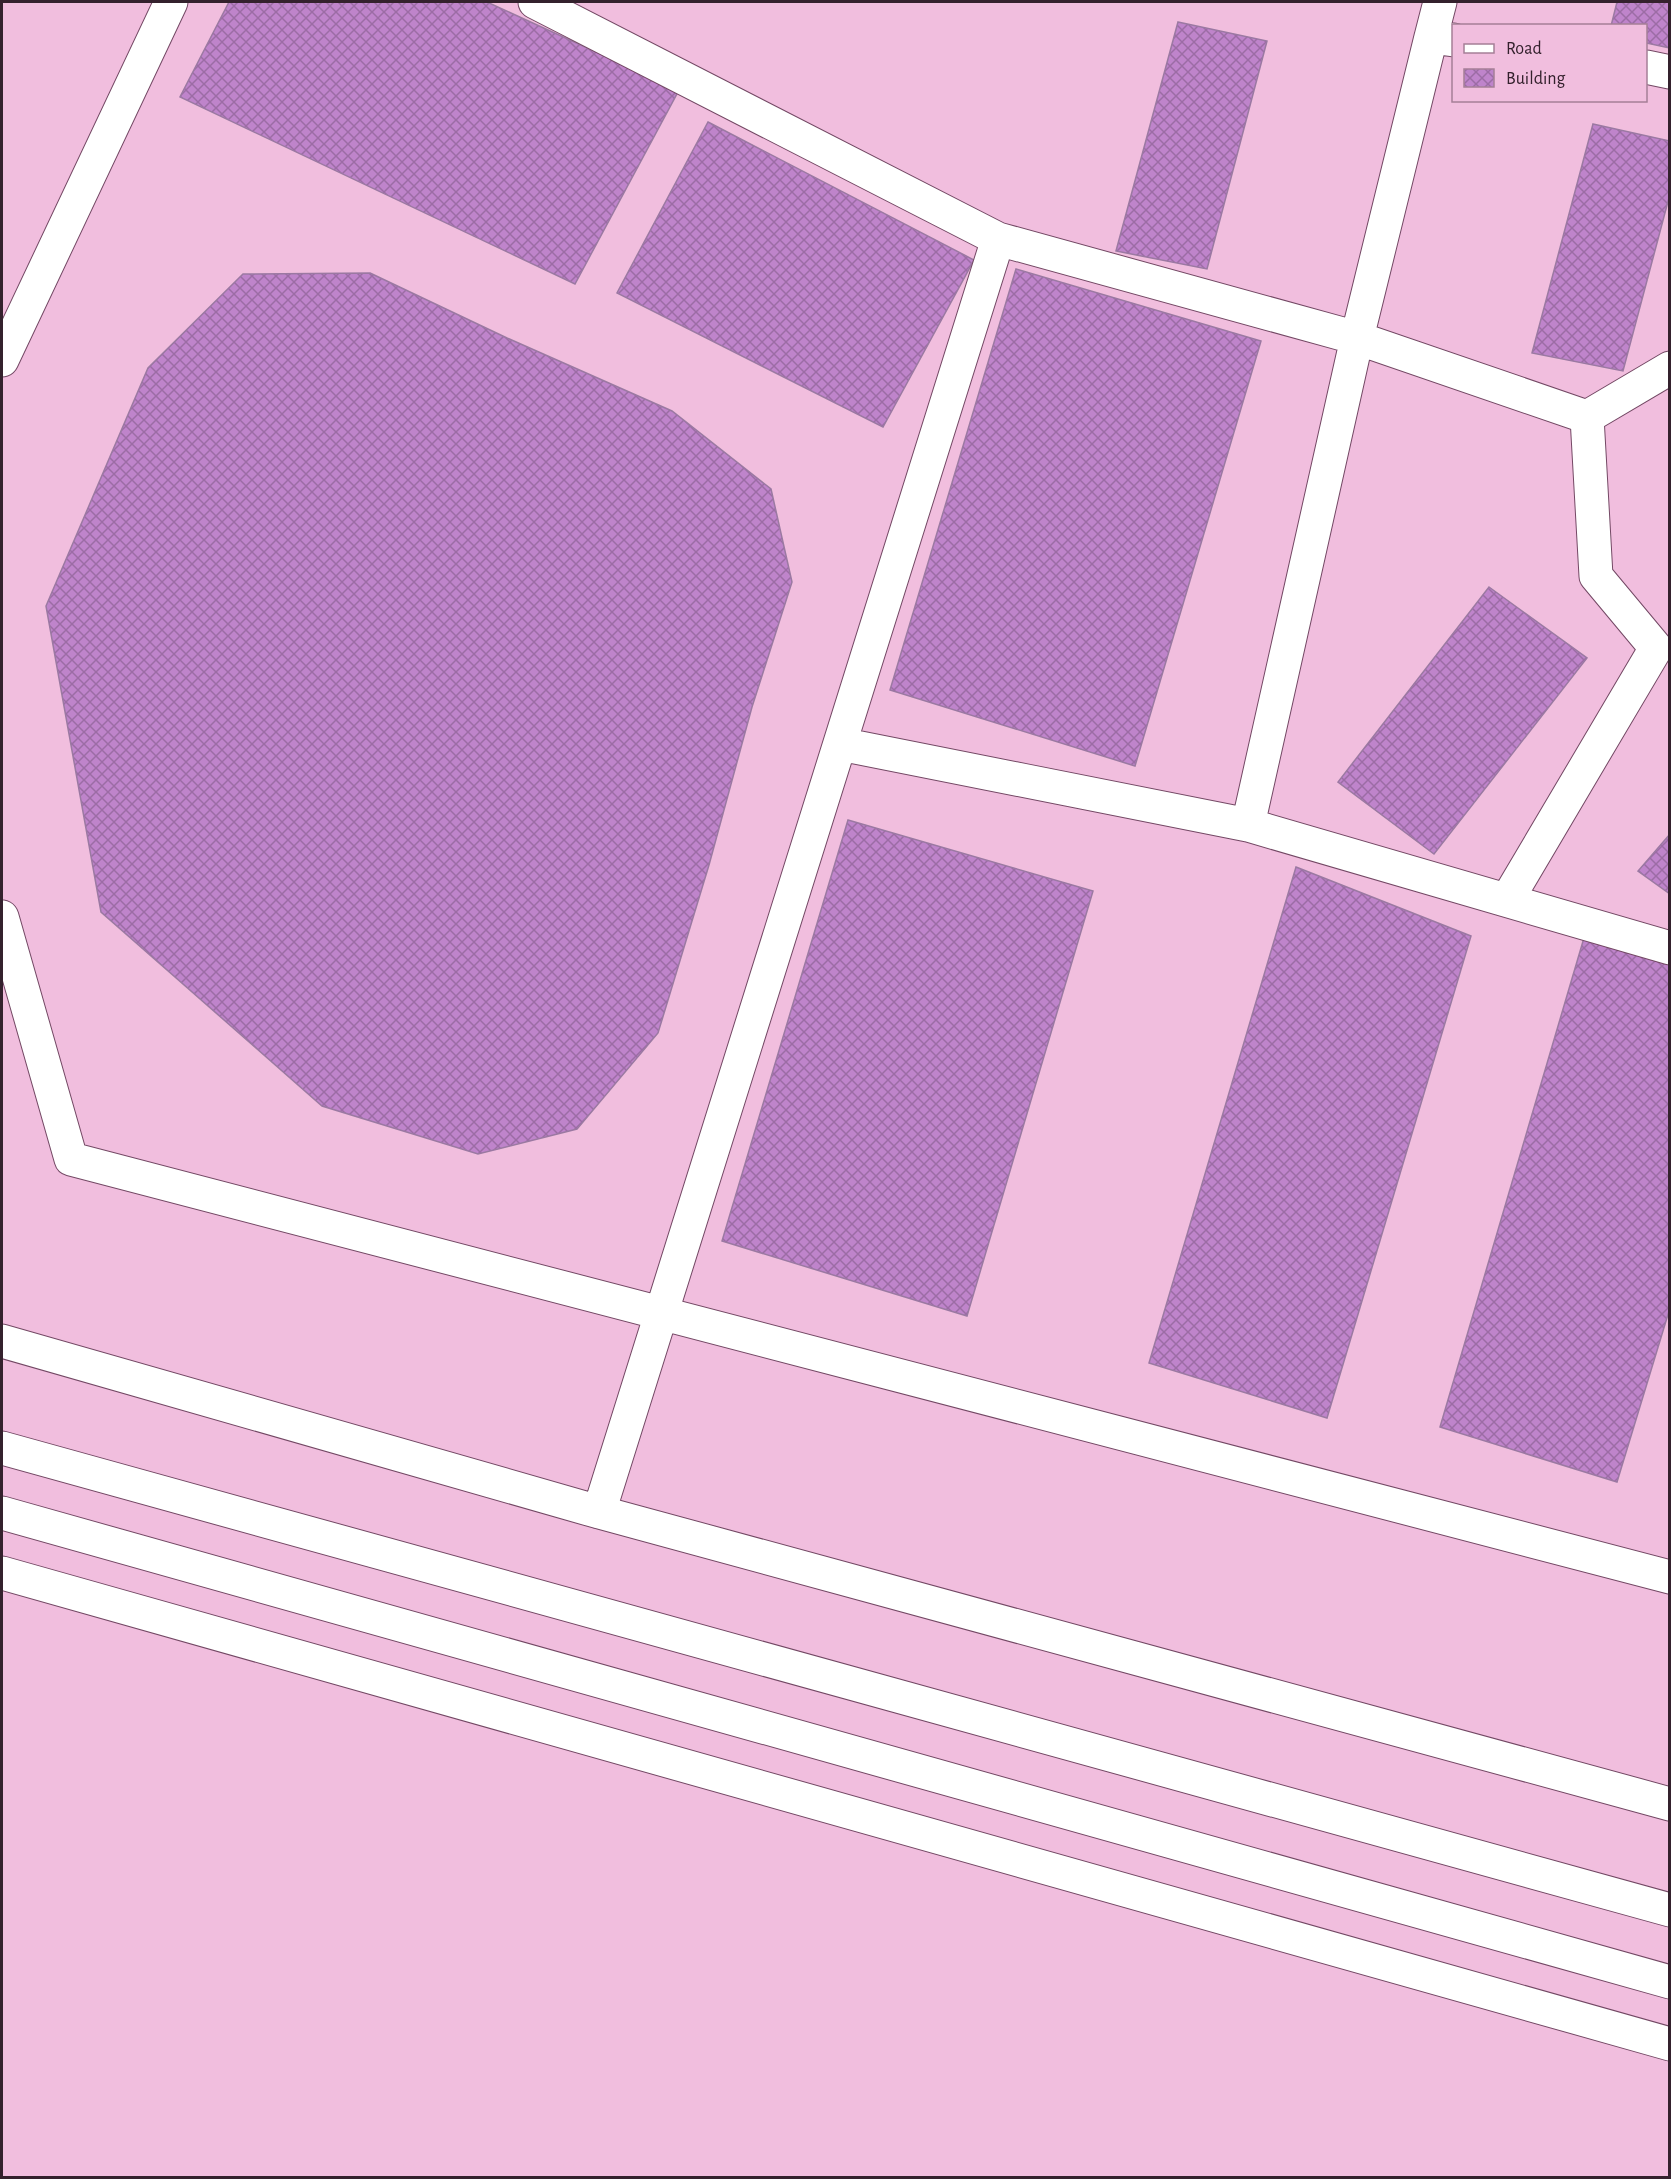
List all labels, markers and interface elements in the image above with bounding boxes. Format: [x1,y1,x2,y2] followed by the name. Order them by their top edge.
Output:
[1452,24,1647,102] legend
[1506,40,1542,58] text: Road
[1506,70,1566,88] text: Building

